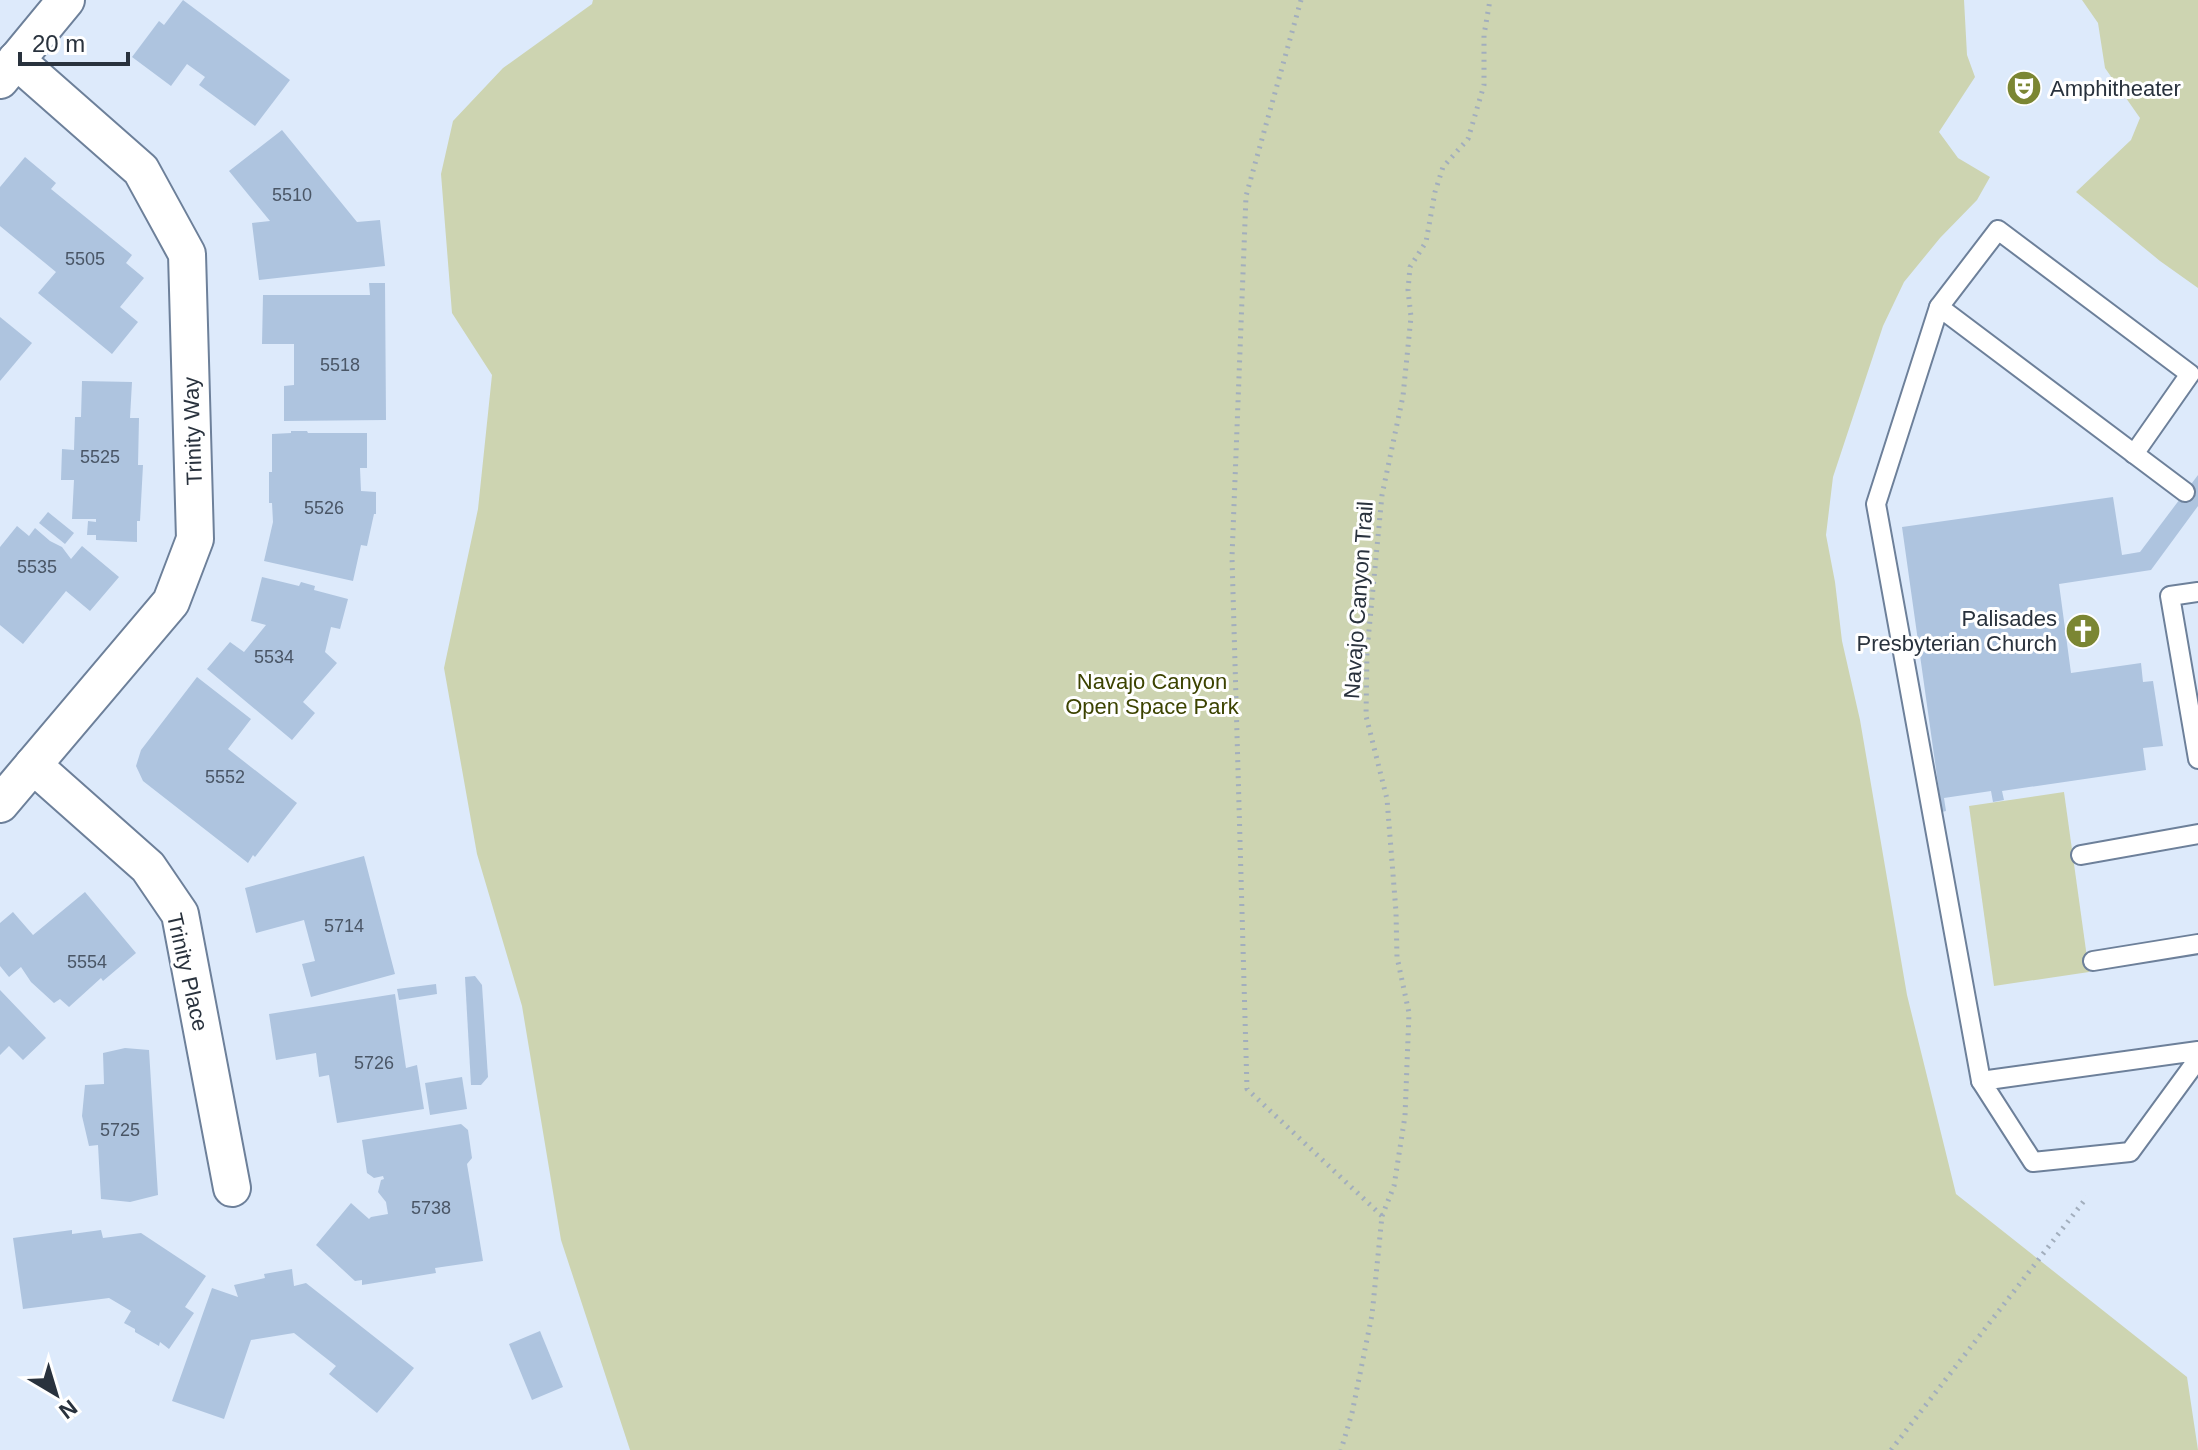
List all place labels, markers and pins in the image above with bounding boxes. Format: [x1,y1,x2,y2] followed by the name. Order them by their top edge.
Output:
[2005,69,2043,107] theatre icon: Amphitheater
[2050,76,2181,101] place label: Amphitheater
[1856,606,2057,656] place label: Palisades Presbyterian Church
[2064,612,2102,650] church icon: Palisades Presbyterian Church

